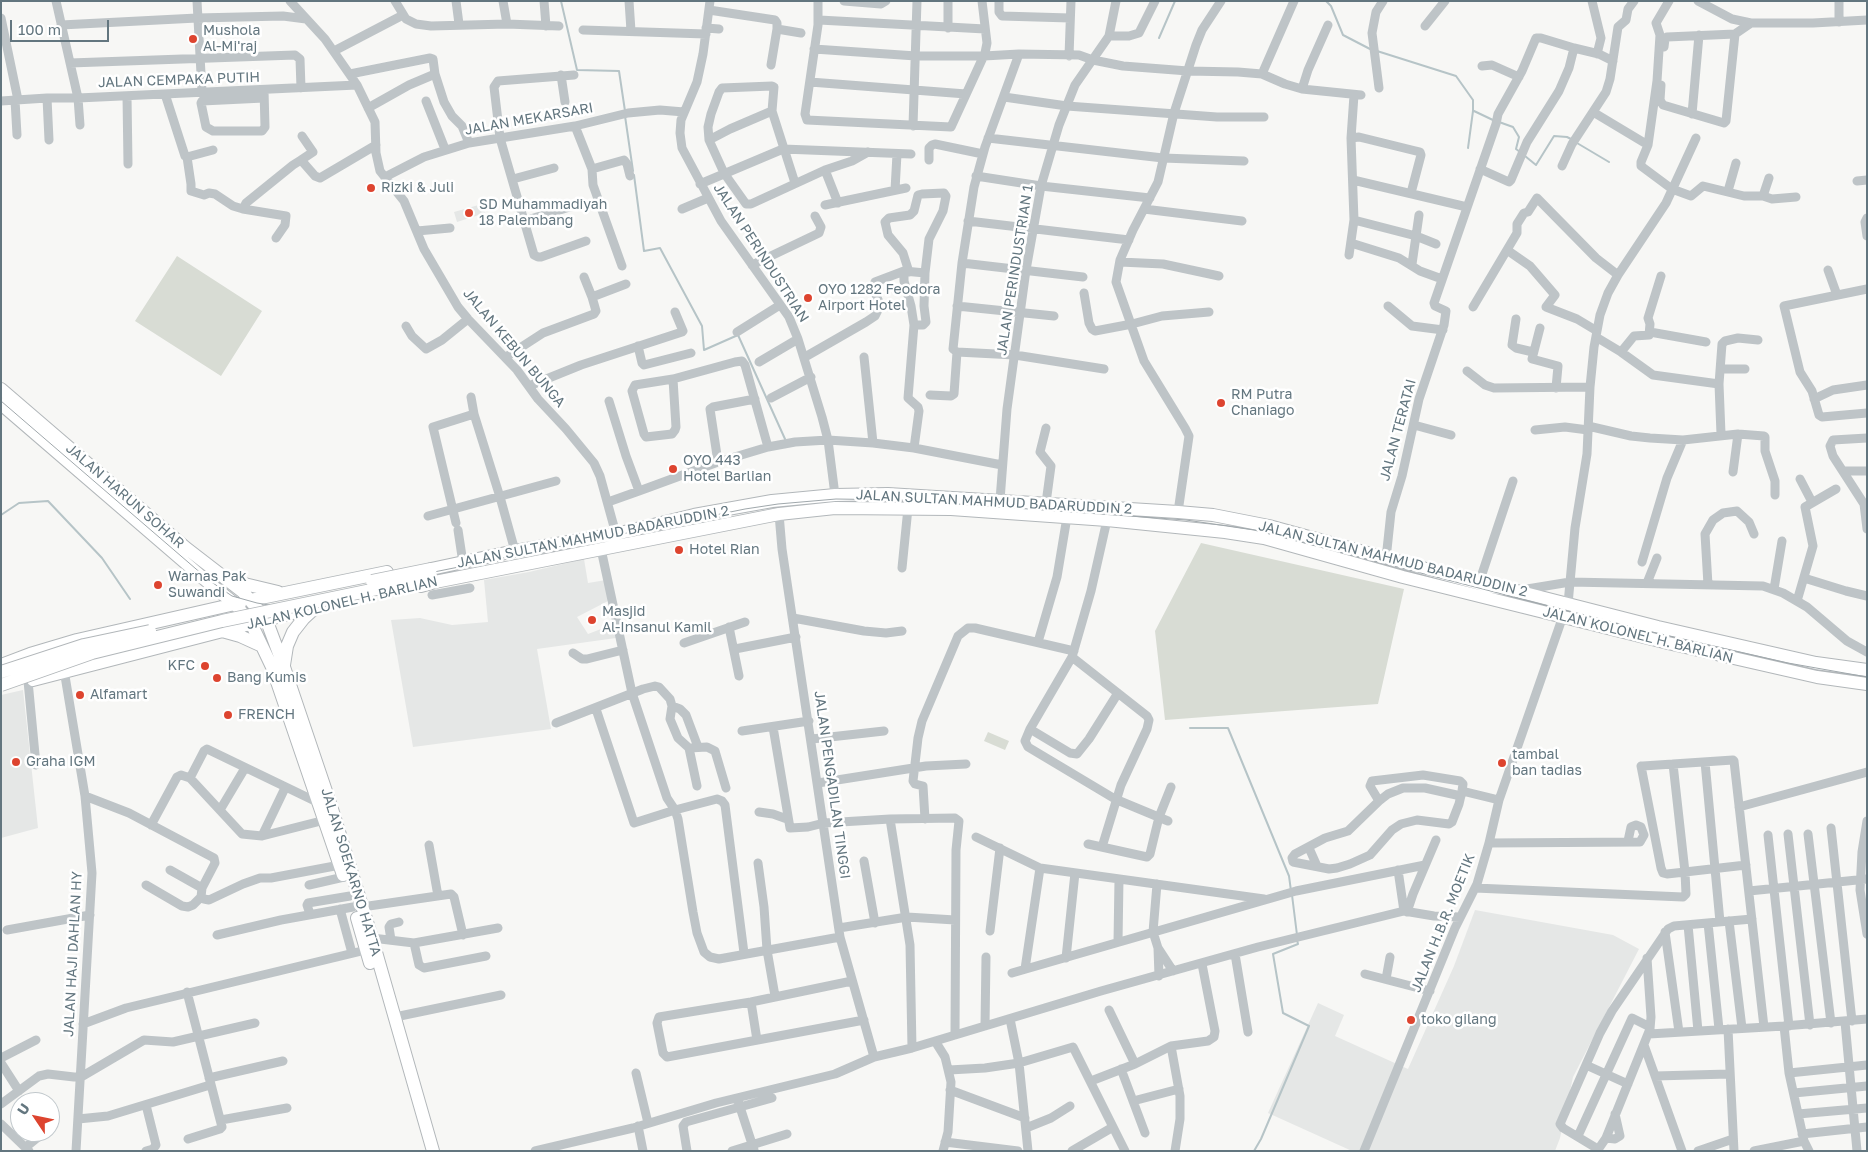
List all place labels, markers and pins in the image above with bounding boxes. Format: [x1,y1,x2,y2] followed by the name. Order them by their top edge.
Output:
[203,23,260,56] place label: Mushola Al-Mi'raj
[187,33,199,45] marker: Mushola Al-Mi'raj
[381,180,454,196] place label: Rizki & Juli
[365,182,377,194] marker: Rizki & Juli
[479,197,607,230] place label: SD Muhammadiyah 18 Palembang
[463,207,475,219] marker: SD Muhammadiyah 18 Palembang
[818,282,940,314] place label: OYO 1282 Feodora Airport Hotel
[802,292,814,304] marker: OYO 1282 Feodora Airport Hotel
[1231,387,1294,420] place label: RM Putra Chaniago
[1215,397,1227,409] marker: RM Putra Chaniago
[683,453,771,486] place label: OYO 443 Hotel Barlian
[667,463,679,475] marker: OYO 443 Hotel Barlian
[689,542,760,558] place label: Hotel Rian
[673,544,685,556] marker: Hotel Rian
[168,569,247,602] place label: Warnas Pak Suwandi
[152,579,164,591] marker: Warnas Pak Suwandi
[602,604,712,636] place label: Masjid Al-Insanul Kamil
[586,614,598,626] marker: Masjid Al-Insanul Kamil
[168,658,195,674] place label: KFC
[199,660,211,672] marker: KFC
[227,670,306,686] place label: Bang Kumis
[211,672,223,684] marker: Bang Kumis
[90,687,148,703] place label: Alfamart
[74,689,86,701] marker: Alfamart
[238,707,295,723] place label: FRENCH
[222,709,234,721] marker: FRENCH
[1512,747,1582,780] place label: tambal ban tadias
[26,754,95,770] place label: Graha IGM
[10,756,22,768] marker: Graha IGM
[1496,757,1508,769] marker: tambal ban tadias
[1421,1012,1497,1028] place label: toko gilang
[1405,1014,1417,1026] marker: toko gilang

